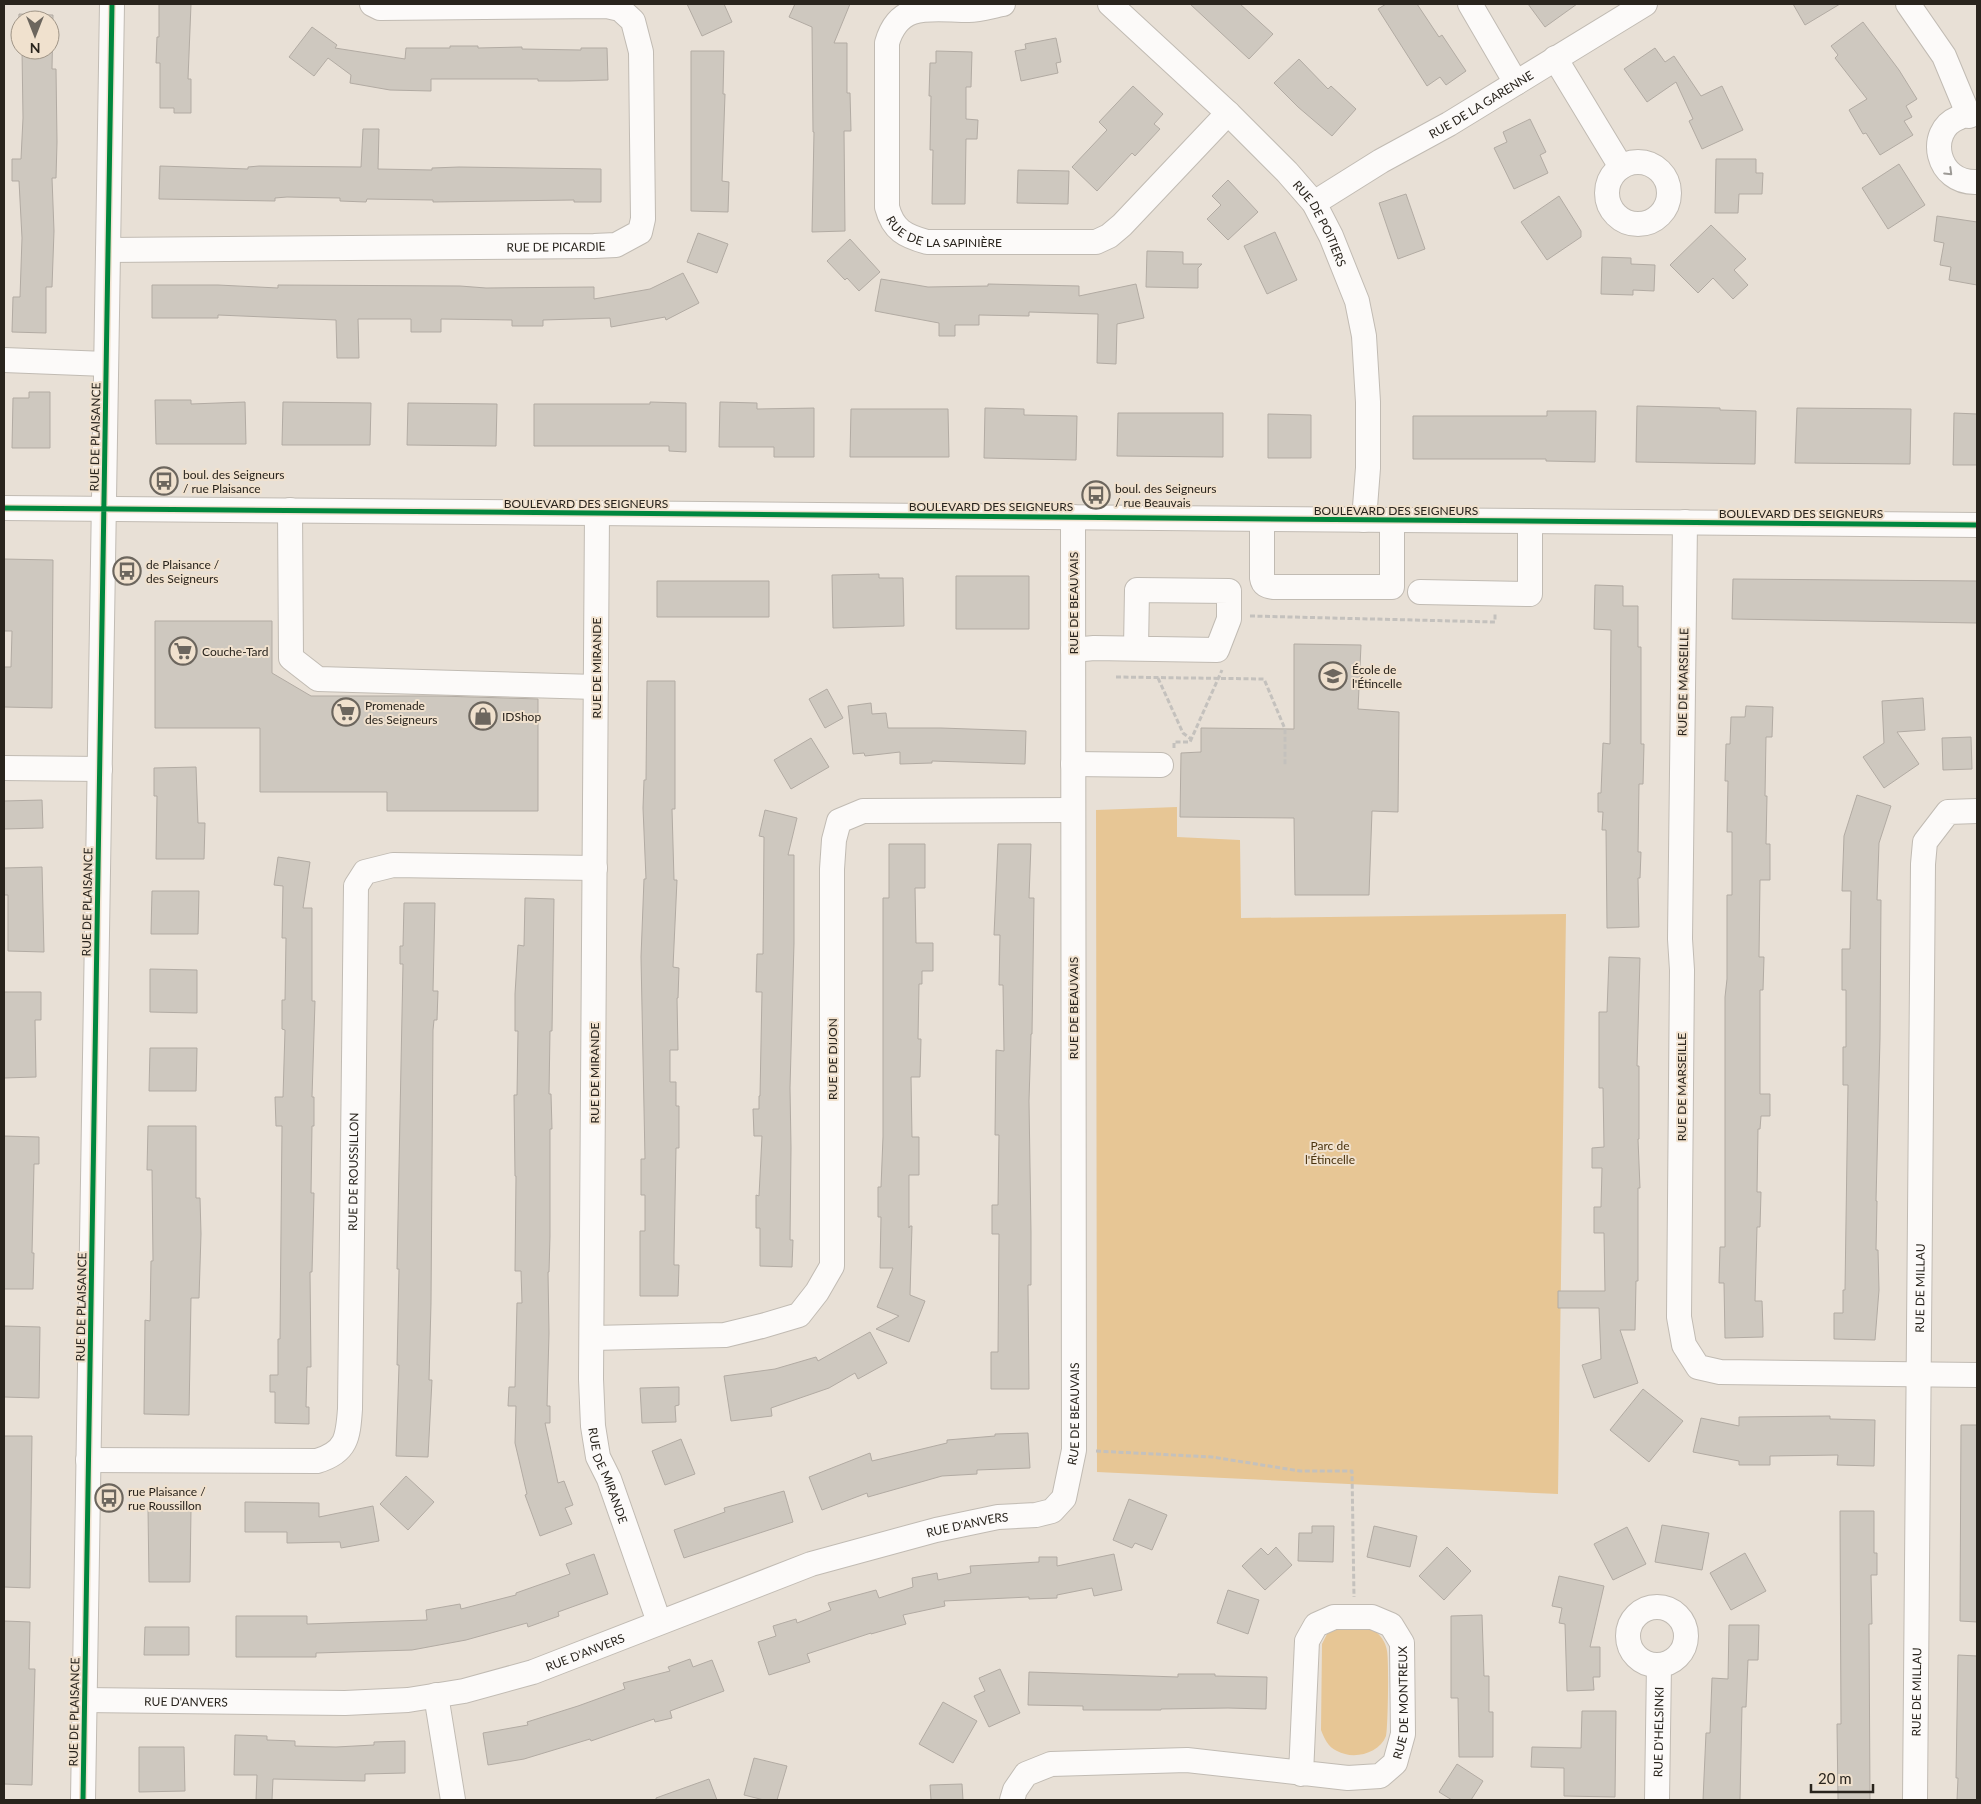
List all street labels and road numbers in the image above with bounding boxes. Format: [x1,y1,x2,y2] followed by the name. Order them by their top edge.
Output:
[1426,67,1536,141] street label: RUE DE LA GARENNE
[1290,177,1350,269] street label: RUE DE POITIERS
[884,213,1002,250] street label: RUE DE LA SAPINIÈRE
[506,238,606,254] street label: RUE DE PICARDIE
[87,382,103,492] street label: RUE DE PLAISANCE
[504,496,668,511] street label: BOULEVARD DES SEIGNEURS
[909,499,1073,514] street label: BOULEVARD DES SEIGNEURS
[1314,503,1478,518] street label: BOULEVARD DES SEIGNEURS
[1719,506,1883,521] street label: BOULEVARD DES SEIGNEURS
[1066,552,1081,654] street label: RUE DE BEAUVAIS
[589,618,604,718] street label: RUE DE MIRANDE
[1675,628,1691,736] street label: RUE DE MARSEILLE
[79,847,95,957] street label: RUE DE PLAISANCE
[1066,957,1081,1059] street label: RUE DE BEAUVAIS
[825,1018,840,1100] street label: RUE DE DIJON
[587,1023,602,1123] street label: RUE DE MIRANDE
[1674,1033,1689,1141] street label: RUE DE MARSEILLE
[345,1112,361,1231] street label: RUE DE ROUSSILLON
[1911,1243,1927,1333] street label: RUE DE MILLAU
[73,1252,89,1362] street label: RUE DE PLAISANCE
[1064,1363,1082,1466] street label: RUE DE BEAUVAIS
[586,1426,631,1525] street label: RUE DE MIRANDE
[924,1509,1009,1540] street label: RUE D'ANVERS
[543,1630,627,1674] street label: RUE D'ANVERS
[1389,1646,1410,1761] street label: RUE DE MONTREUX
[1908,1647,1924,1737] street label: RUE DE MILLAU
[66,1657,82,1767] street label: RUE DE PLAISANCE
[1650,1687,1666,1777] street label: RUE D'HELSINKI
[144,1693,228,1709] street label: RUE D'ANVERS

